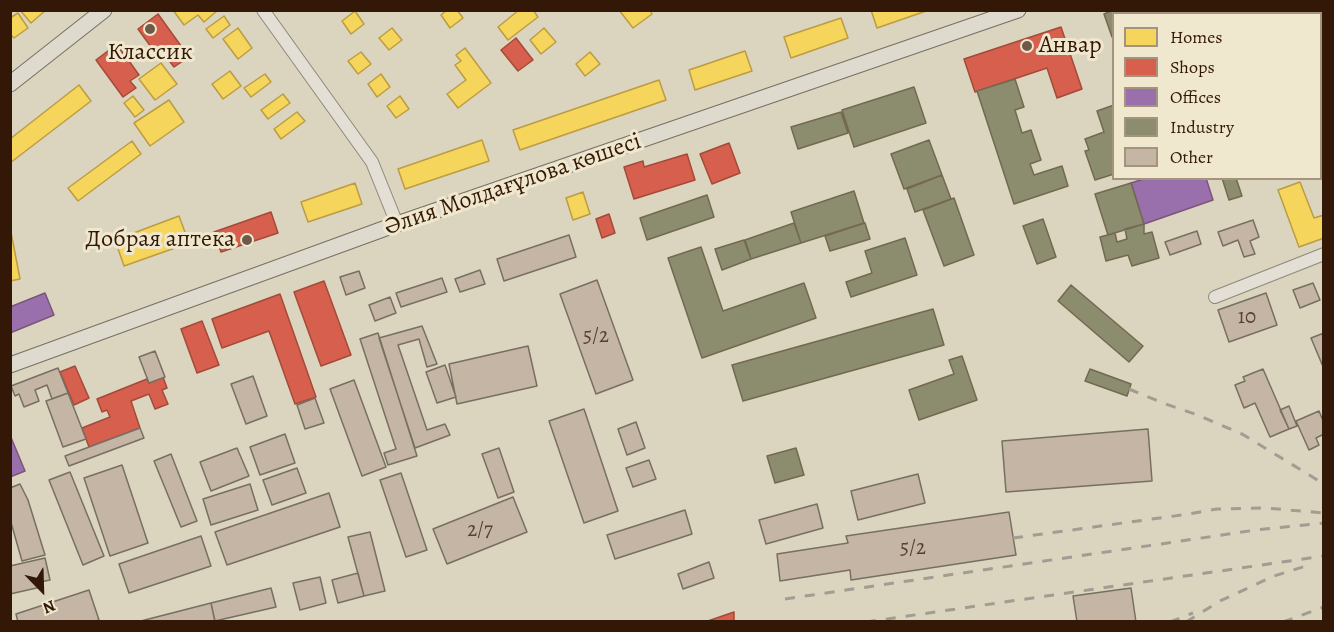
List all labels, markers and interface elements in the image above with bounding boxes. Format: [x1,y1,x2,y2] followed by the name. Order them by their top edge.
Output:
[1112,12,1322,180] legend
[143,22,157,36] marker: Классик
[1170,25,1222,49] text: Homes
[1039,32,1102,60] place label: Анвар
[107,39,193,67] place label: Классик
[1020,39,1034,53] marker: Анвар
[1170,55,1215,79] text: Shops
[1170,85,1221,109] text: Offices
[1170,115,1234,139] text: Industry
[381,127,645,243] street label: Әлия Молдағұлова көшесі
[1170,145,1213,169] text: Other
[86,226,235,254] place label: Добрая аптека
[240,233,254,247] marker: Добрая аптека
[1238,305,1256,331] house number: 10
[583,324,609,350] house number: 5/2
[467,518,493,544] house number: 2/7
[900,536,926,562] house number: 5/2
[12,560,72,620] north arrow
[39,594,59,619] text: N

